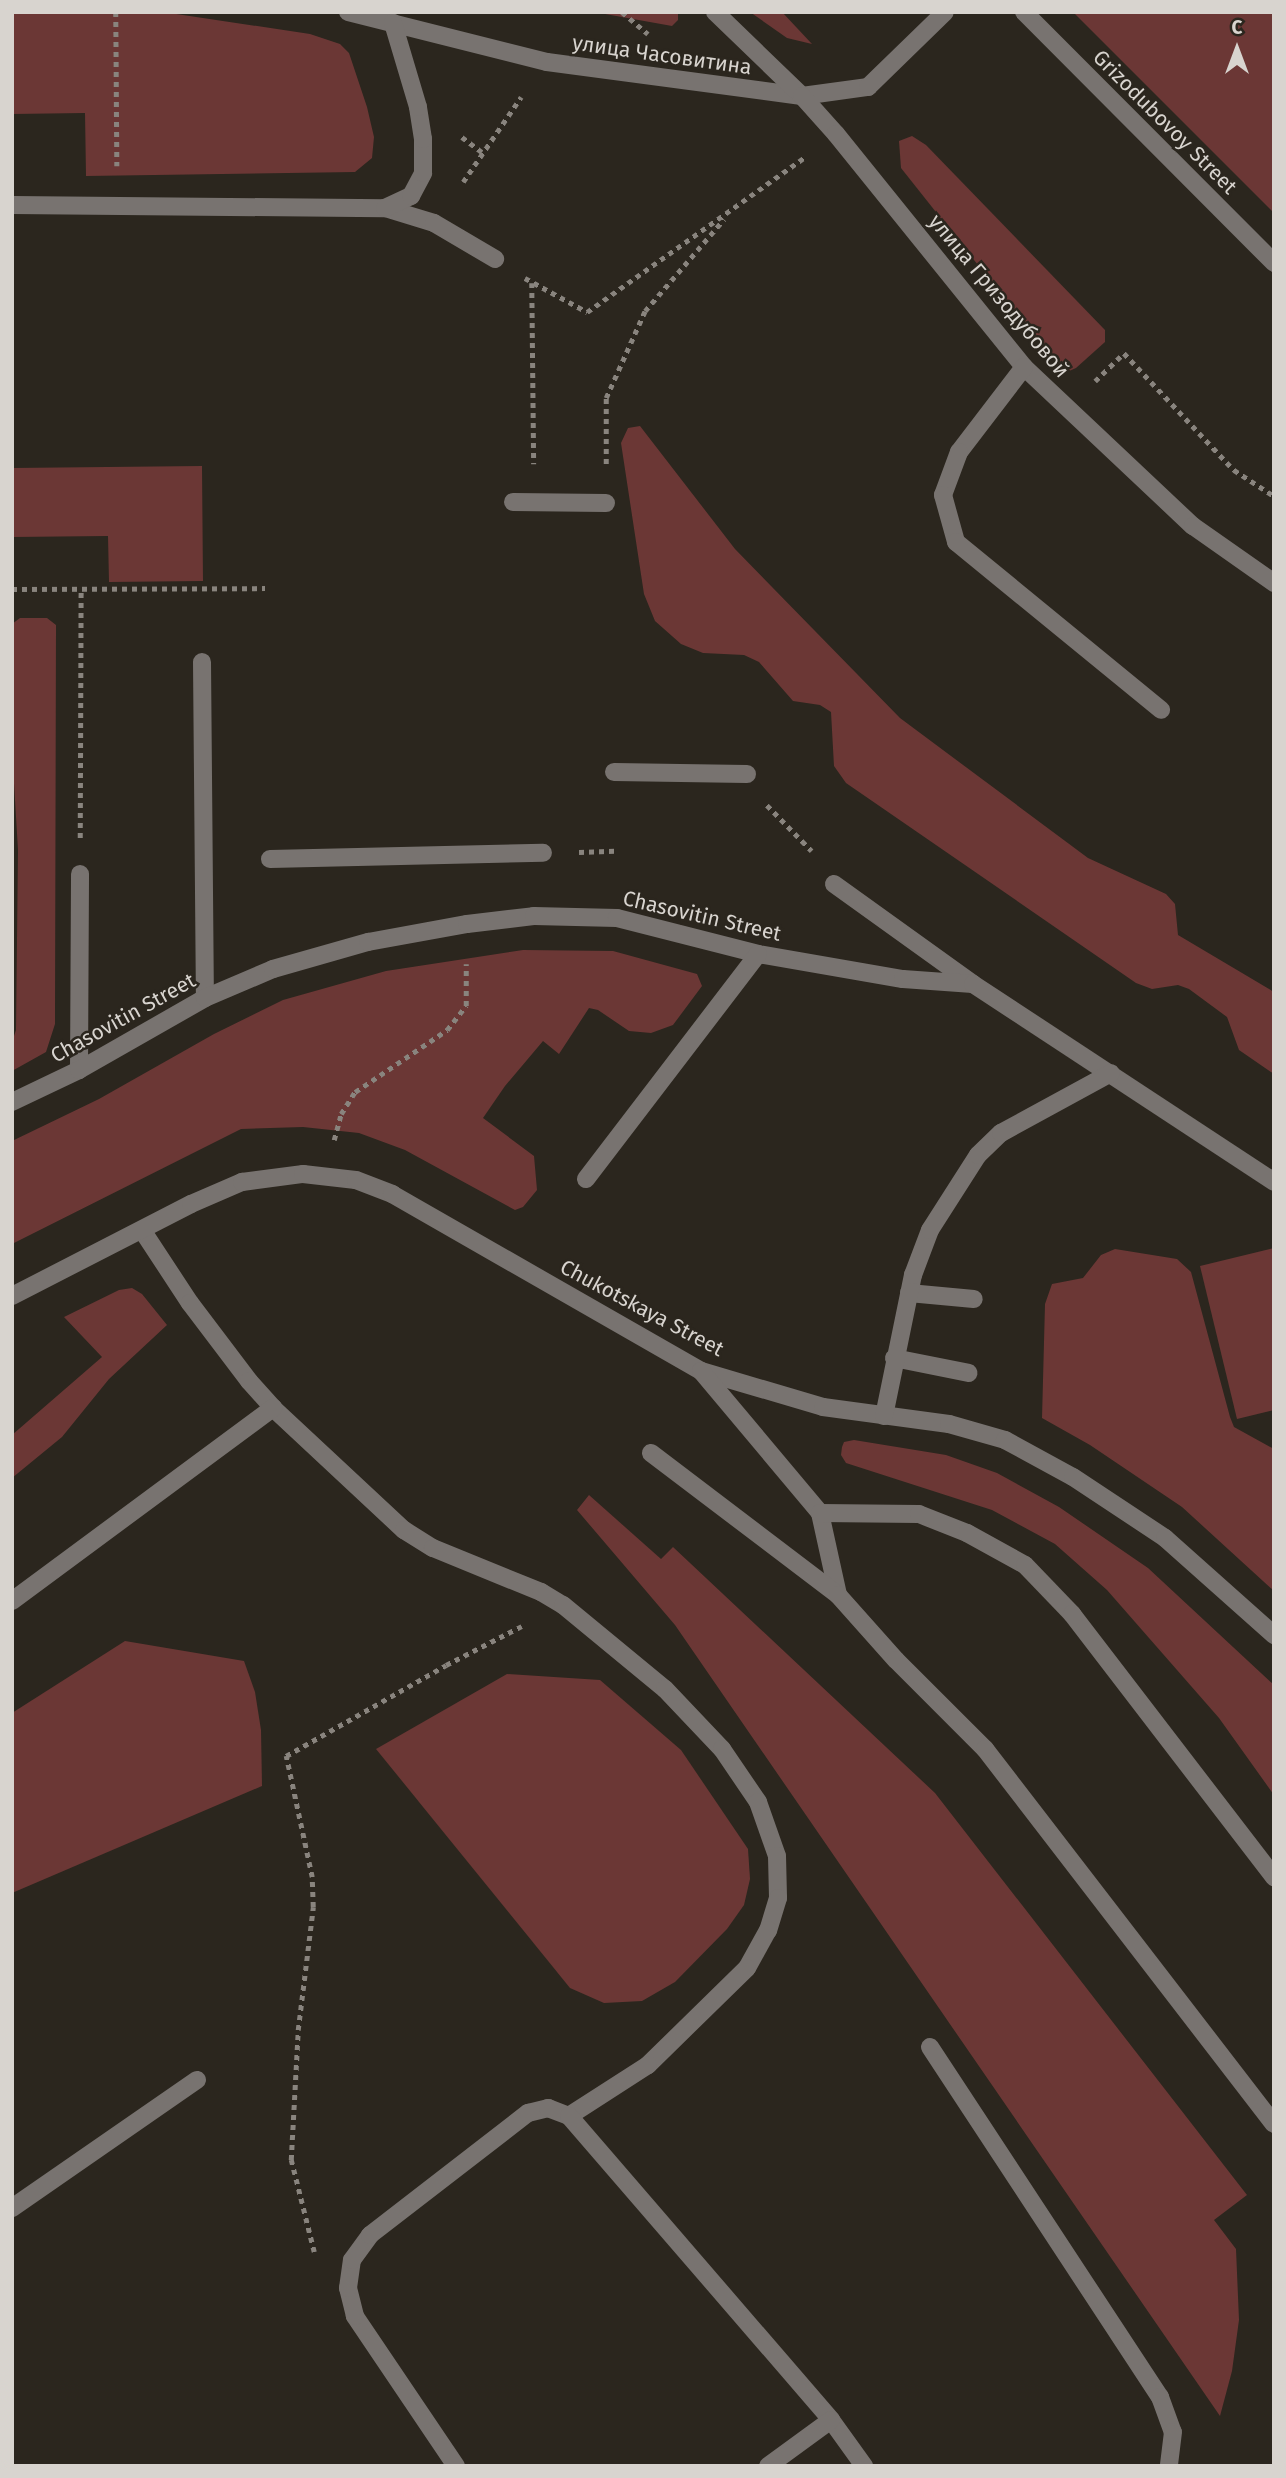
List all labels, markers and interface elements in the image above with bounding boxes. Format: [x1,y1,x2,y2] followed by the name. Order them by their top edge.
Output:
[1202,14,1272,84] north arrow
[1232,16,1242,39] text: С
[571,30,753,80] street label: улица Часовитина
[1088,45,1242,199] street label: Grizodubovoy Street
[923,209,1075,383] street label: улица Гризодубовой
[620,886,784,946] street label: Chasovitin Street
[46,968,200,1068] street label: Chasovitin Street
[556,1254,728,1362] street label: Chukotskaya Street

